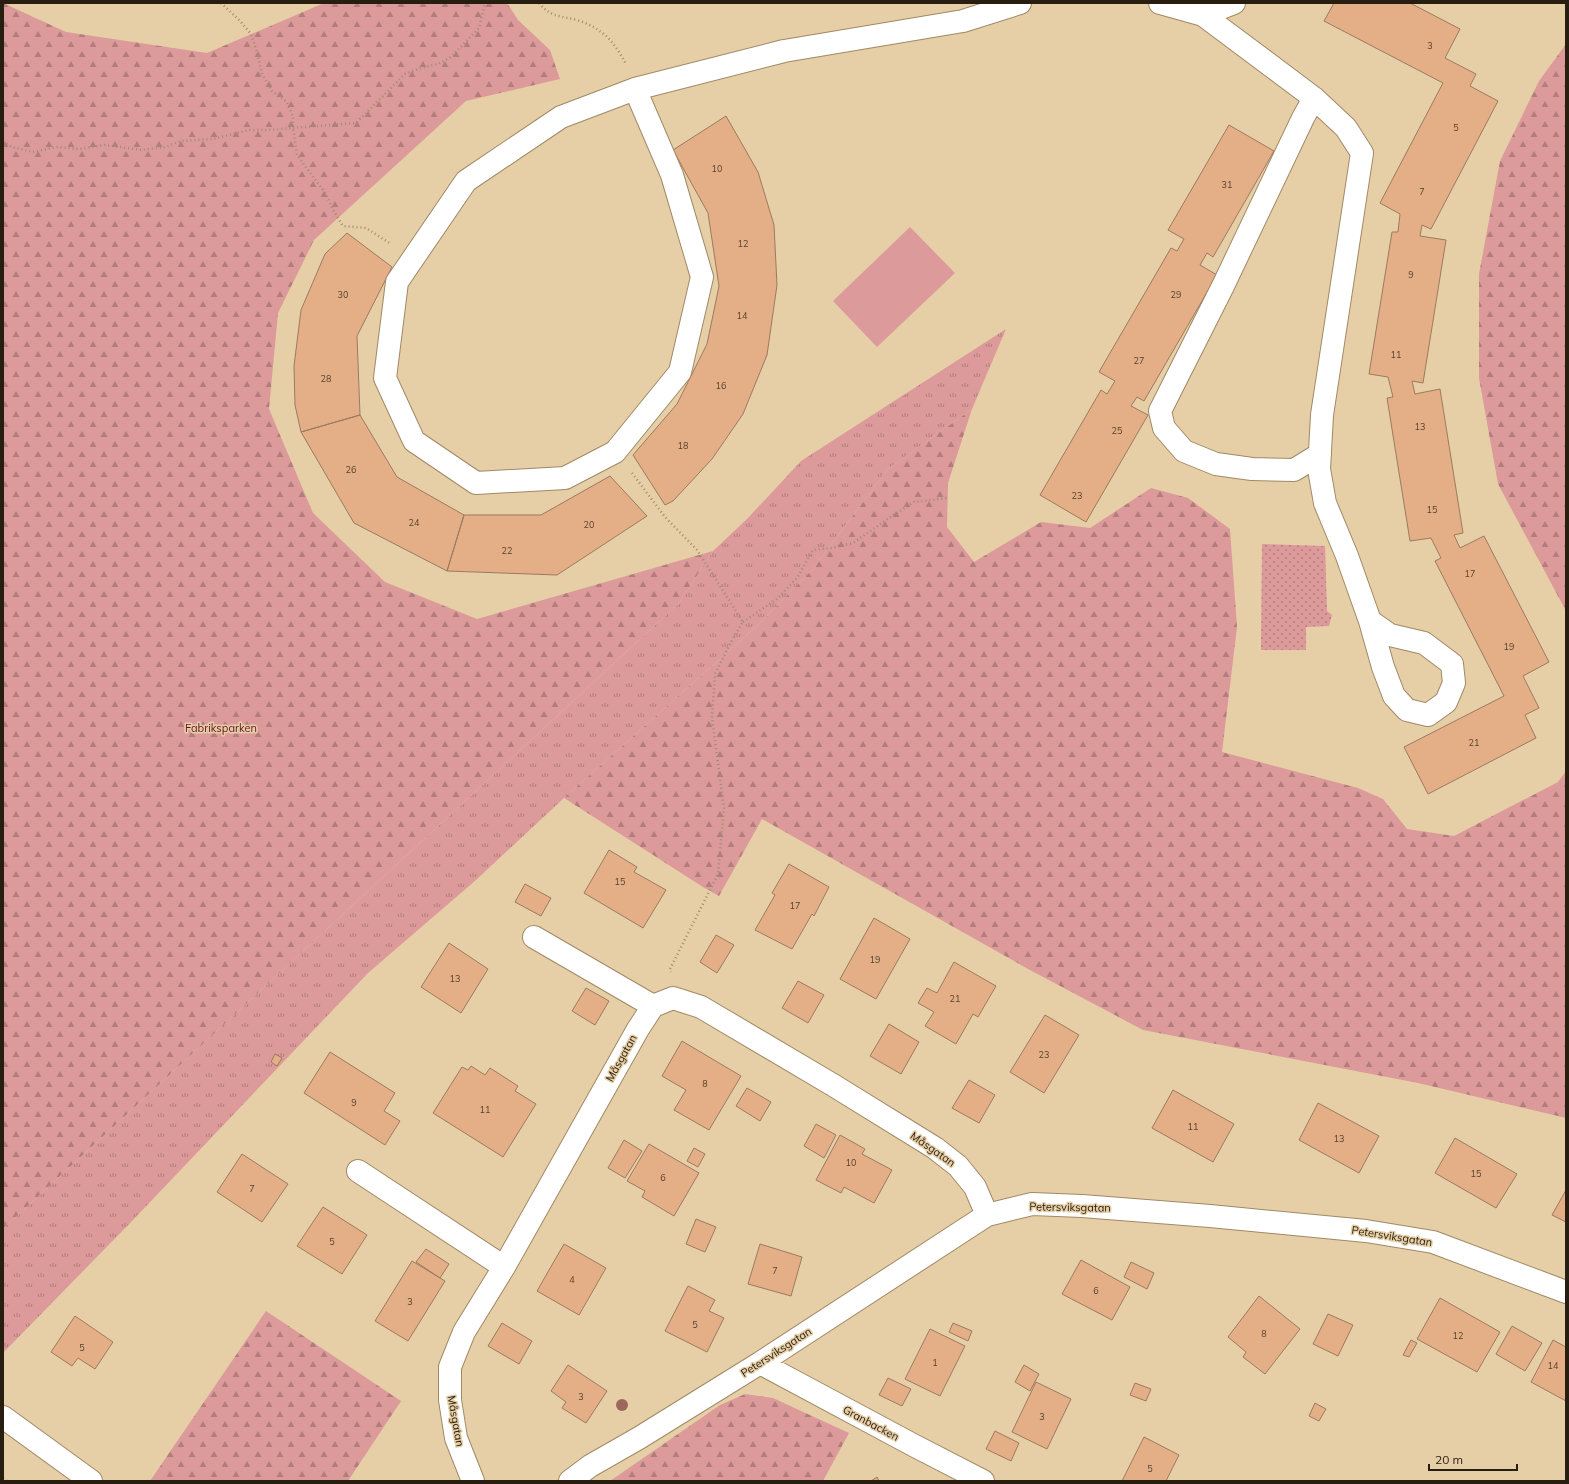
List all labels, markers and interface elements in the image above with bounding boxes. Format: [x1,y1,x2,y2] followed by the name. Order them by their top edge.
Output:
[1427,40,1433,51] house number: 3
[1453,122,1459,133] house number: 5
[712,163,722,174] house number: 10
[1222,179,1232,190] house number: 31
[1419,186,1425,197] house number: 7
[738,238,748,249] house number: 12
[1408,269,1414,280] house number: 9
[338,289,348,300] house number: 30
[1171,289,1181,300] house number: 29
[737,310,748,321] house number: 14
[1391,349,1401,360] house number: 11
[1134,355,1144,366] house number: 27
[321,373,331,384] house number: 28
[716,380,726,391] house number: 16
[1415,421,1425,432] house number: 13
[1112,425,1123,436] house number: 25
[678,440,688,451] house number: 18
[346,464,356,475] house number: 26
[1072,490,1082,501] house number: 23
[1427,504,1438,515] house number: 15
[409,517,420,528] house number: 24
[584,519,594,530] house number: 20
[502,545,512,556] house number: 22
[1465,568,1475,579] house number: 17
[1504,641,1514,652] house number: 19
[185,721,257,735] park label: Fabriksparken
[1469,737,1479,748] house number: 21
[615,876,626,887] house number: 15
[790,900,800,911] house number: 17
[870,954,880,965] house number: 19
[450,973,460,984] house number: 13
[950,993,960,1004] house number: 21
[602,1032,640,1084] street label: Måsgatan
[1039,1049,1049,1060] house number: 23
[702,1078,708,1089] house number: 8
[351,1097,357,1108] house number: 9
[480,1104,490,1115] house number: 11
[1188,1121,1198,1132] house number: 11
[908,1128,958,1170] street label: Måsgatan
[1334,1133,1344,1144] house number: 13
[846,1157,856,1168] house number: 10
[1471,1168,1482,1179] house number: 15
[660,1172,666,1183] house number: 6
[249,1183,255,1194] house number: 7
[1029,1199,1111,1215] street label: Petersviksgatan
[1351,1223,1433,1249] street label: Petersviksgatan
[329,1236,335,1247] house number: 5
[772,1265,778,1276] house number: 7
[569,1274,575,1285] house number: 4
[1093,1285,1099,1296] house number: 6
[407,1296,413,1307] house number: 3
[692,1319,698,1330] house number: 5
[738,1324,814,1380] street label: Petersviksgatan
[1261,1328,1267,1339] house number: 8
[1453,1330,1463,1341] house number: 12
[79,1342,85,1353] house number: 5
[932,1357,938,1368] house number: 1
[1548,1360,1559,1371] house number: 14
[578,1391,584,1402] house number: 3
[445,1394,467,1448] street label: Måsgatan
[841,1402,901,1444] street label: Granbacken
[1039,1411,1045,1422] house number: 3
[1429,1446,1517,1472] scale bar
[1435,1452,1463,1467] text: 20 m
[1147,1463,1153,1474] house number: 5

